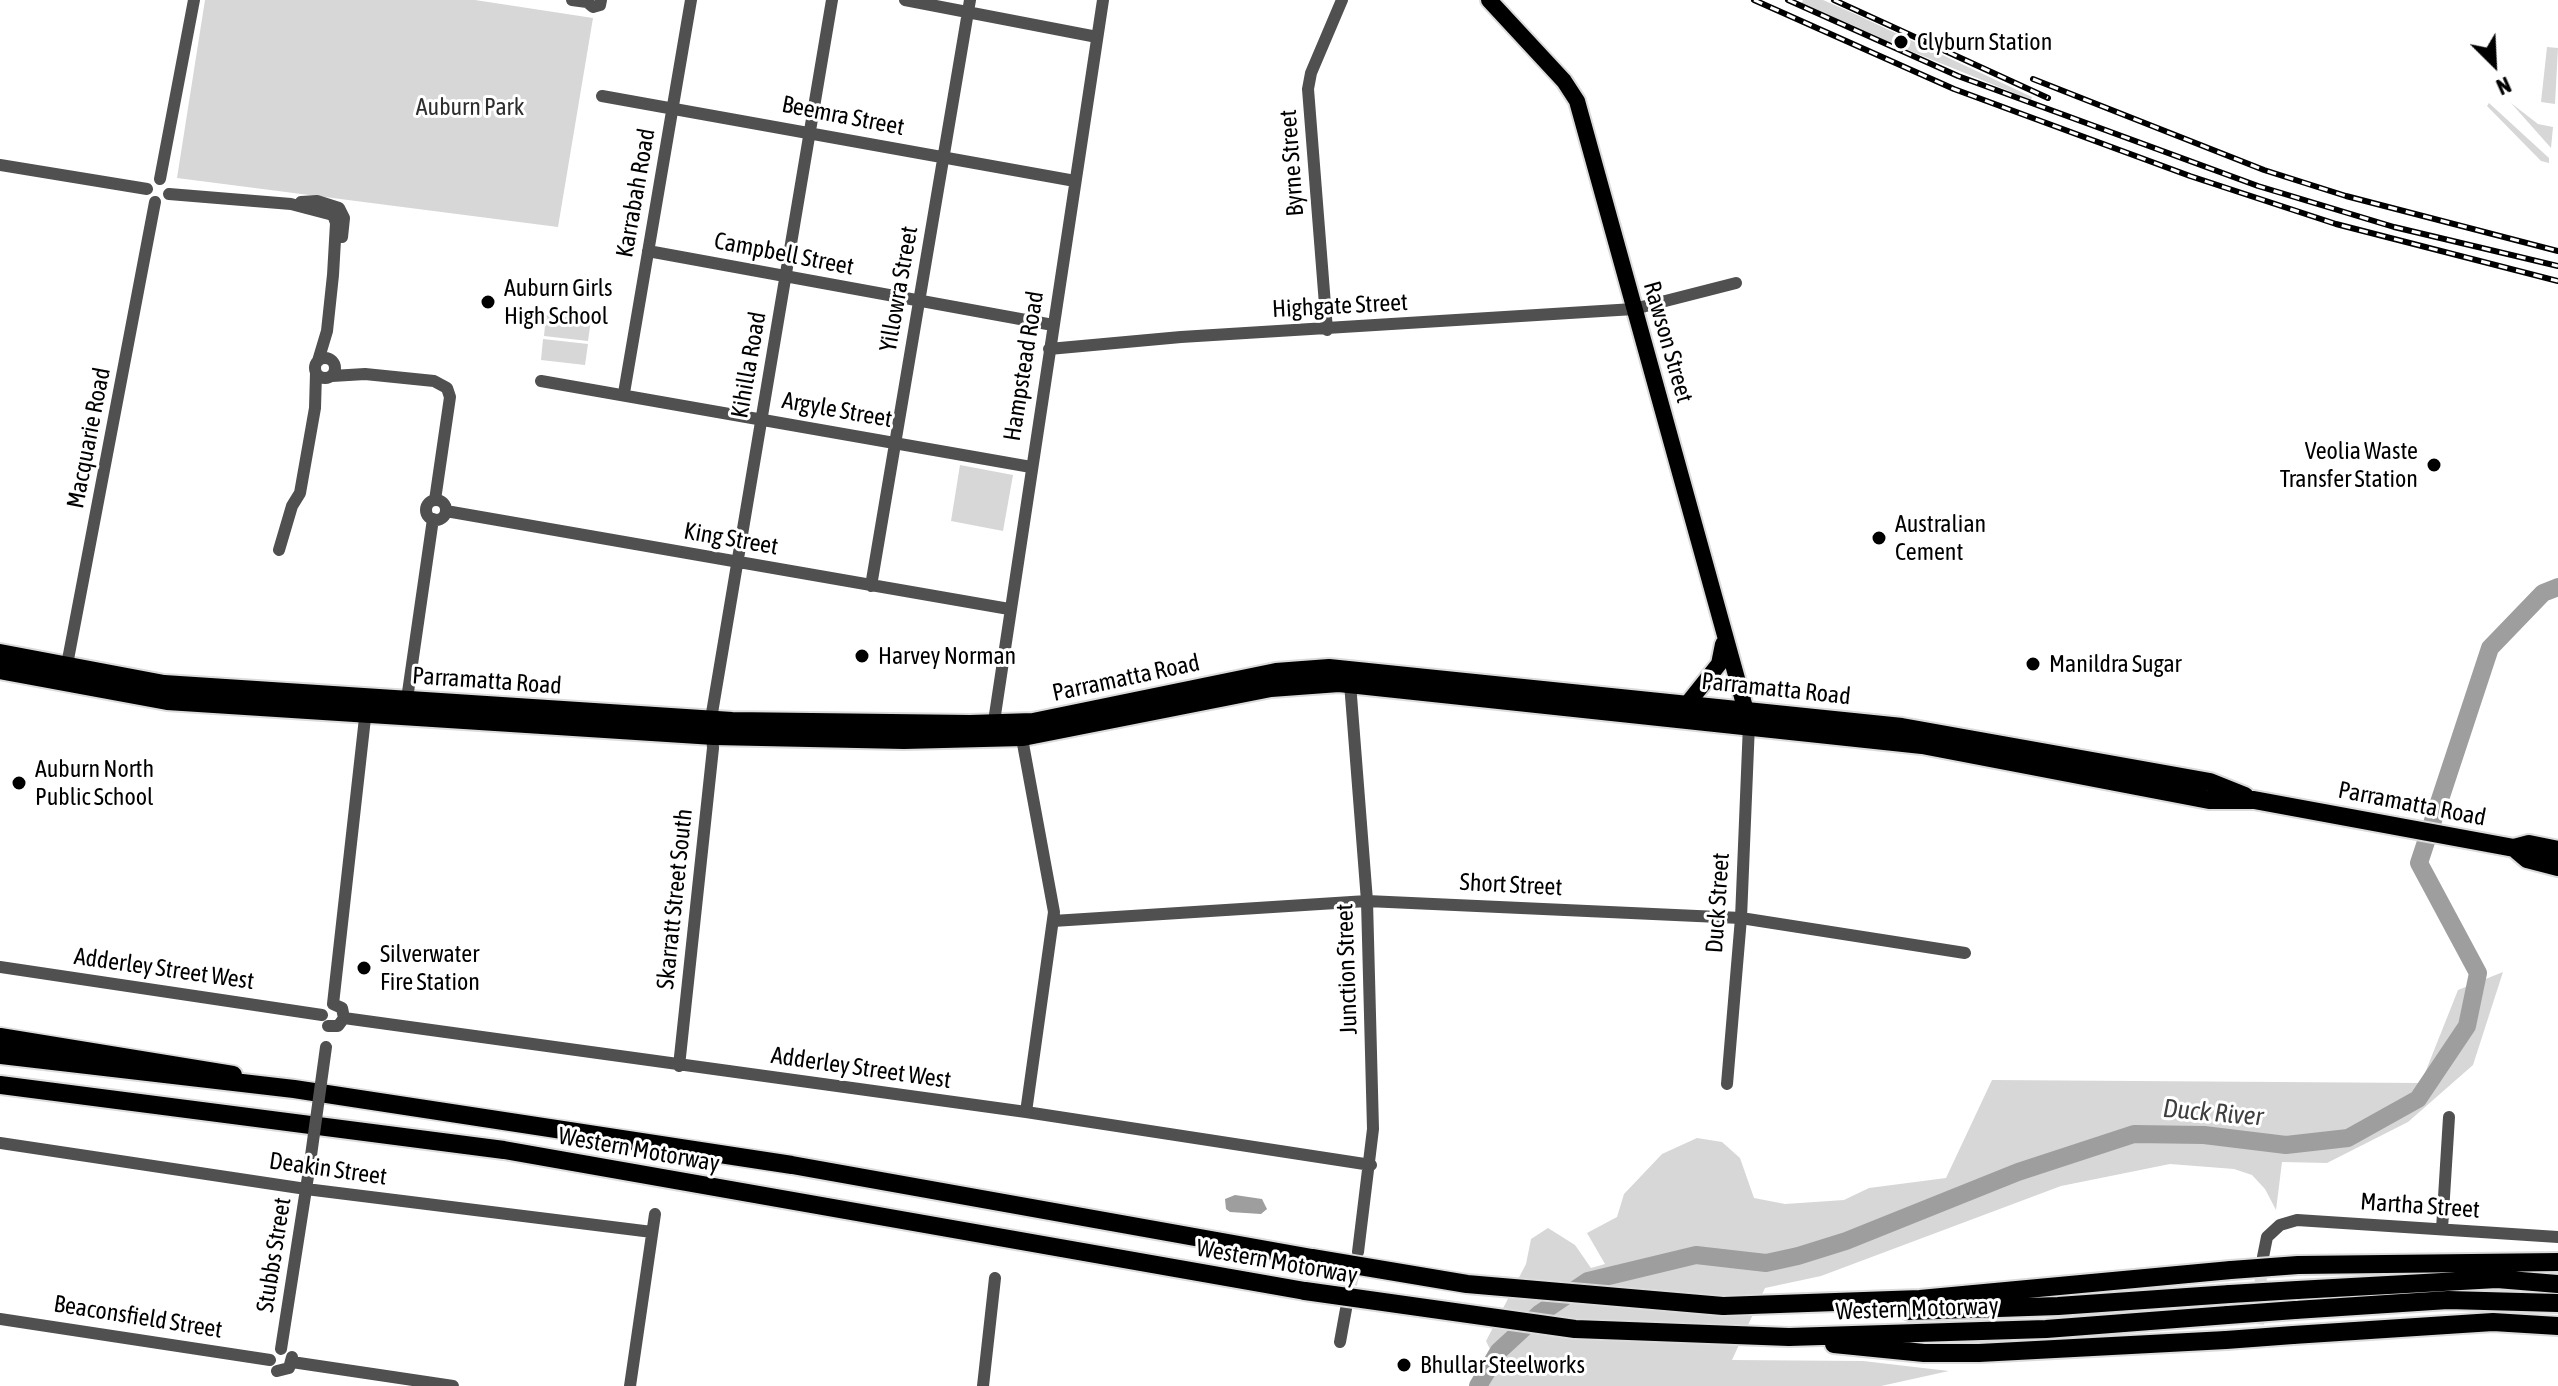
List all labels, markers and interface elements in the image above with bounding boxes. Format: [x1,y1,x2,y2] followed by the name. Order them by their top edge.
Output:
[2454,24,2534,104] north arrow
[1917,28,2052,56] place label: Clyburn Station
[1892,33,1910,51] marker: Clyburn Station
[2493,71,2515,100] text: N
[779,90,907,142] street label: Beemra Street
[416,93,524,121] park label: Auburn Park
[1274,109,1310,217] street label: Byrne Street
[610,126,662,260] street label: Karrabah Road
[874,224,924,354] street label: Yillowra Street
[712,226,856,282] street label: Campbell Street
[504,274,612,330] place label: Auburn Girls High School
[1637,278,1699,406] street label: Rawson Street
[1271,288,1409,324] street label: Highgate Street
[998,289,1050,443] street label: Hampstead Road
[479,293,497,311] marker: Auburn Girls High School
[725,310,773,420] street label: Kihilla Road
[61,365,117,511] street label: Macquarie Road
[780,386,894,434] street label: Argyle Street
[2280,437,2418,493] place label: Veolia Waste Transfer Station
[2425,456,2443,474] marker: Veolia Waste Transfer Station
[1895,510,1986,566] place label: Australian Cement
[682,517,780,561] street label: King Street
[1870,529,1888,547] marker: Australian Cement
[878,642,1016,670] place label: Harvey Norman
[853,647,871,665] marker: Harvey Norman
[1050,648,1202,708] street label: Parramatta Road
[2049,650,2182,678] place label: Manildra Sugar
[2024,655,2042,673] marker: Manildra Sugar
[411,661,563,701] street label: Parramatta Road
[1700,667,1852,711] street label: Parramatta Road
[35,755,154,811] place label: Auburn North Public School
[10,774,28,792] marker: Auburn North Public School
[2336,776,2488,832] street label: Parramatta Road
[651,807,699,991] street label: Skarratt Street South
[1700,852,1736,954] street label: Duck Street
[1459,868,1563,902] street label: Short Street
[1330,903,1364,1035] street label: Junction Street
[380,940,480,996] place label: Silverwater Fire Station
[72,942,256,996] street label: Adderley Street West
[355,959,373,977] marker: Silverwater Fire Station
[769,1041,953,1095] street label: Adderley Street West
[2162,1093,2264,1133] water label: Duck River
[556,1122,722,1178] street label: Western Motorway
[267,1146,389,1192] street label: Deakin Street
[2359,1187,2481,1225] street label: Martha Street
[251,1196,297,1314] street label: Stubbs Street
[1194,1234,1360,1290] street label: Western Motorway
[52,1289,224,1345] street label: Beaconsfield Street
[1835,1292,1999,1326] street label: Western Motorway
[1420,1351,1585,1379] place label: Bhullar Steelworks
[1395,1356,1413,1374] marker: Bhullar Steelworks

